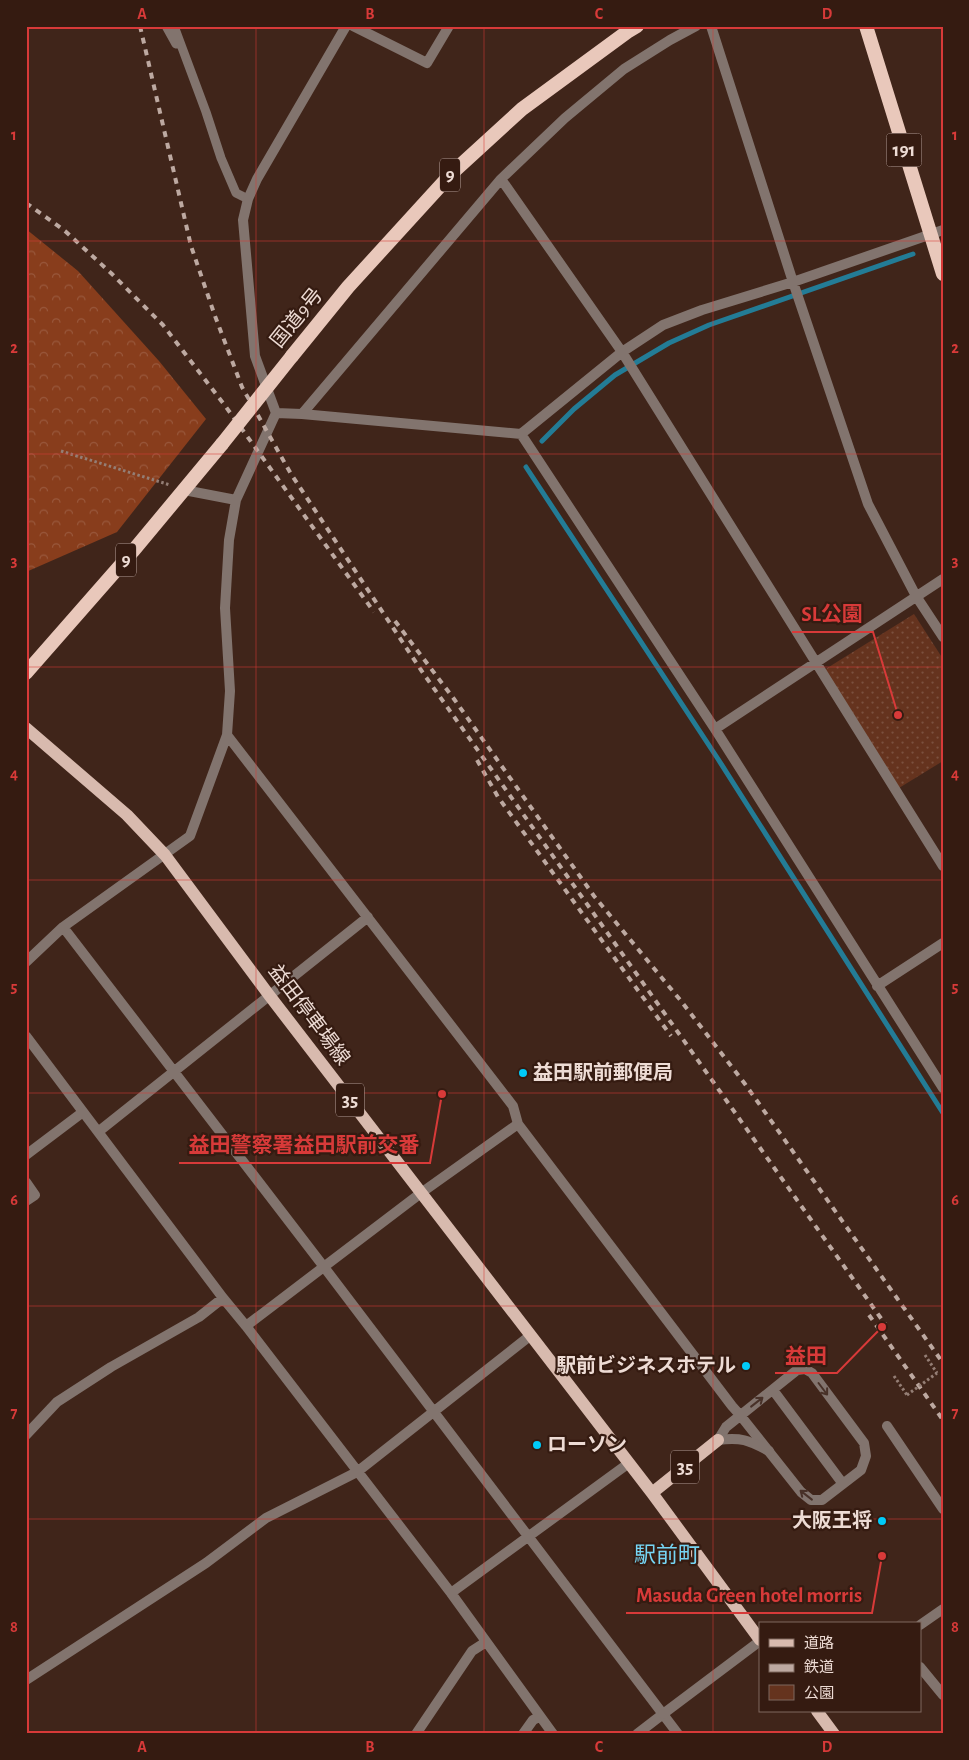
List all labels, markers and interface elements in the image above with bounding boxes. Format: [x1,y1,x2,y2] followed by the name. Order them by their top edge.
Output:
[137,6,147,22] text: A
[365,6,375,22] text: B
[595,6,604,22] text: C
[822,6,833,22] text: D
[11,127,17,143] text: 1
[952,127,958,143] text: 1
[886,134,922,166] road number: 191
[440,158,460,192] road number: 9
[267,284,327,351] street label: 国道9号
[10,340,18,356] text: 2
[951,340,959,356] text: 2
[116,544,136,576] road number: 9
[11,553,18,569] text: 3
[952,553,959,569] text: 3
[792,596,873,632] callout: SL公園
[801,603,863,625] text: SL公園
[10,766,18,782] text: 4
[951,766,959,782] text: 4
[265,960,355,1069] street label: 益田停車場線
[11,979,18,995] text: 5
[952,979,959,995] text: 5
[533,1061,673,1083] place label: 益田駅前郵便局
[517,1067,529,1079] marker: 益田駅前郵便局
[336,1084,364,1116] road number: 35
[179,1127,430,1163] callout: 益田警察署益田駅前交番
[189,1133,420,1156] text: 益田警察署益田駅前交番
[10,1192,18,1208] text: 6
[951,1192,959,1208] text: 6
[775,1337,837,1373] callout: 益田
[785,1345,827,1367] text: 益田
[556,1354,736,1376] place label: 駅前ビジネスホテル
[740,1360,752,1372] marker: 駅前ビジネスホテル
[818,1382,829,1395] one-way arrow
[750,1397,763,1408] one-way arrow
[11,1405,18,1421] text: 7
[952,1405,959,1421] text: 7
[547,1435,627,1455] place label: ローソン
[531,1439,543,1451] marker: ローソン
[671,1450,699,1484] road number: 35
[800,1490,813,1501] one-way arrow
[792,1510,872,1531] place label: 大阪王将
[876,1515,888,1527] marker: 大阪王将
[634,1543,700,1566] district label: 駅前町
[626,1577,872,1613] callout: Masuda Green hotel morris
[636,1585,862,1606] text: Masuda Green hotel morris
[10,1619,18,1635] text: 8
[951,1619,959,1635] text: 8
[759,1622,922,1712] legend
[804,1635,834,1651] text: 道路
[804,1659,834,1675] text: 鉄道
[804,1685,834,1701] text: 公園
[137,1739,147,1755] text: A
[365,1739,375,1755] text: B
[595,1739,604,1755] text: C
[822,1739,833,1755] text: D

